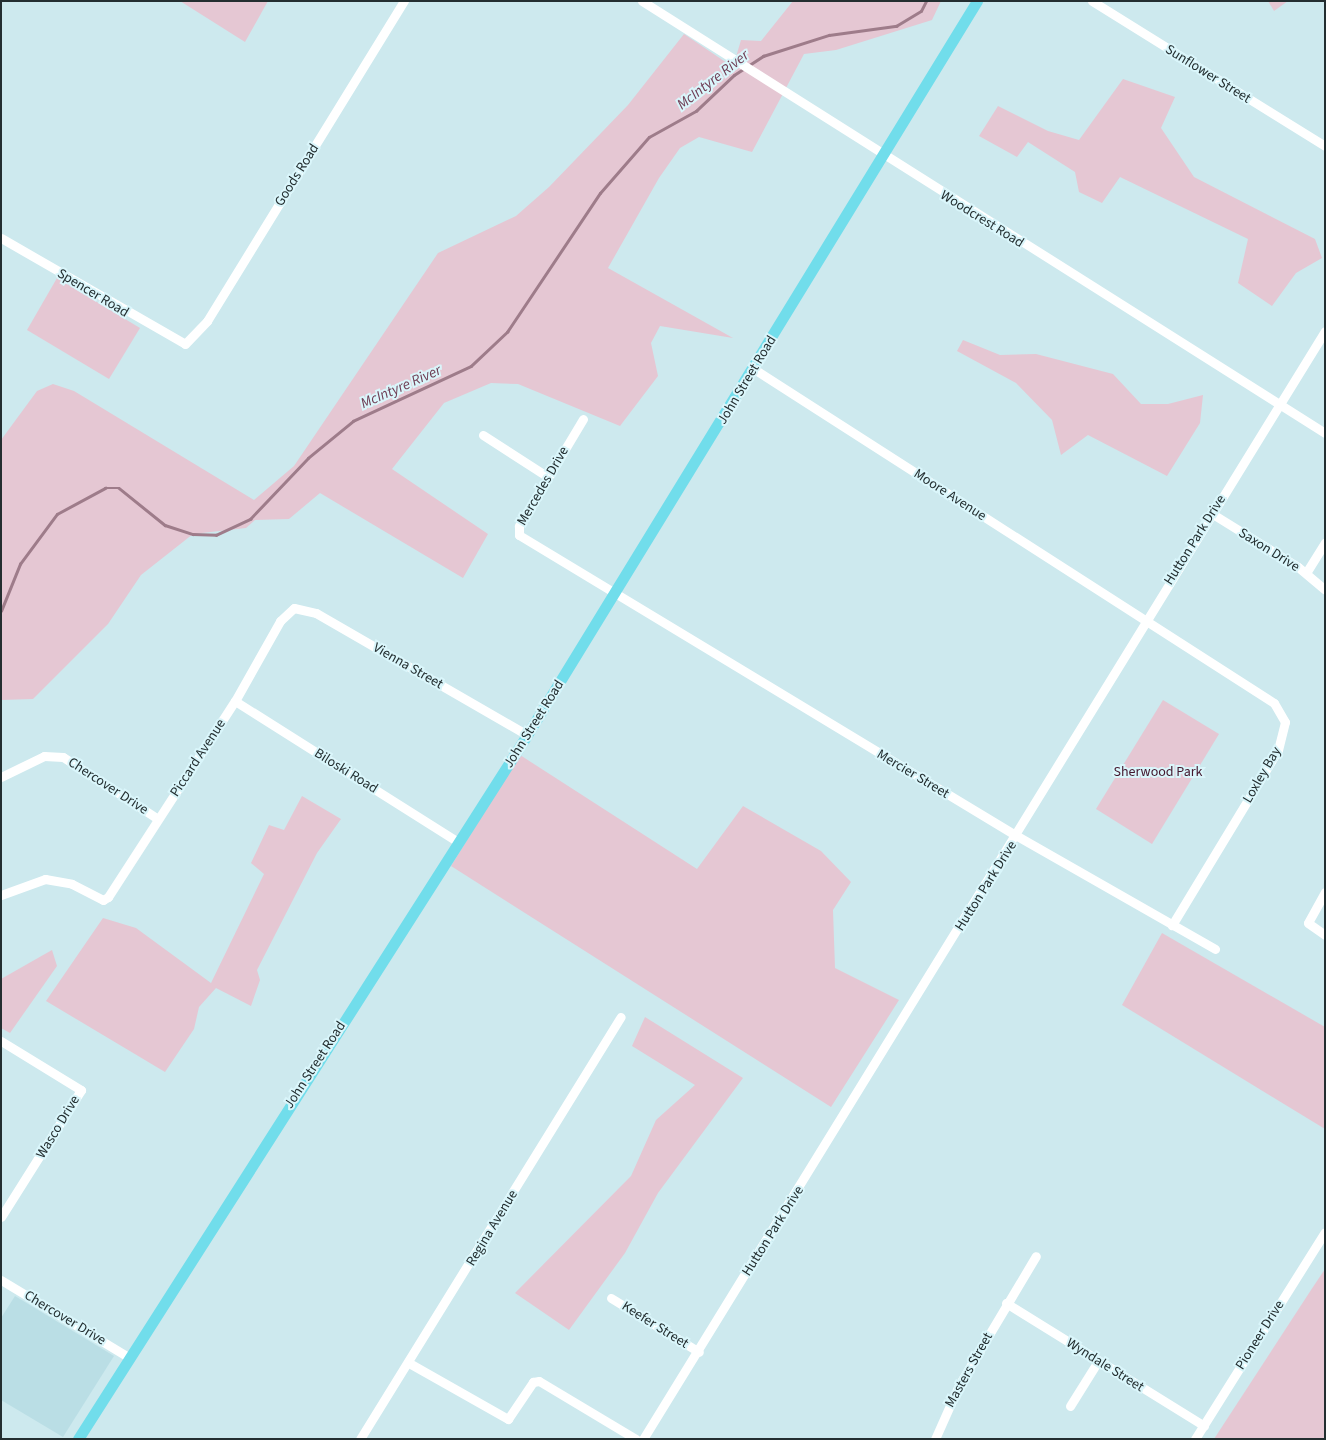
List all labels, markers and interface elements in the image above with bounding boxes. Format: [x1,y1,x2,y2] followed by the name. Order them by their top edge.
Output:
[1162,41,1254,107] street label: Sunflower Street
[673,46,753,114] water label: McIntyre River
[271,141,323,209] street label: Goods Road
[937,187,1027,251] street label: Woodcrest Road
[54,265,132,321] street label: Spencer Road
[714,333,780,427] street label: John Street Road
[358,361,444,413] water label: McIntyre River
[514,443,572,529] street label: Mercedes Drive
[911,465,989,525] street label: Moore Avenue
[1161,492,1229,588] street label: Hutton Park Drive
[1235,525,1303,575] street label: Saxon Drive
[370,639,446,693] street label: Vienna Street
[500,677,568,771] street label: John Street Road
[167,716,229,800] street label: Piccard Avenue
[1239,744,1285,806] street label: Loxley Bay
[311,745,381,797] street label: Biloski Road
[874,746,952,802] street label: Mercier Street
[65,754,151,818] street label: Chercover Drive
[1113,764,1203,780] park label: Sherwood Park
[952,838,1020,934] street label: Hutton Park Drive
[281,1018,349,1112] street label: John Street Road
[33,1092,83,1162] street label: Wasco Drive
[739,1183,807,1279] street label: Hutton Park Drive
[463,1187,521,1269] street label: Regina Avenue
[21,1287,109,1349] street label: Chercover Drive
[1232,1297,1288,1373] street label: Pioneer Drive
[619,1298,691,1352] street label: Keefer Street
[942,1330,996,1410] street label: Masters Street
[1063,1334,1147,1396] street label: Wyndale Street

